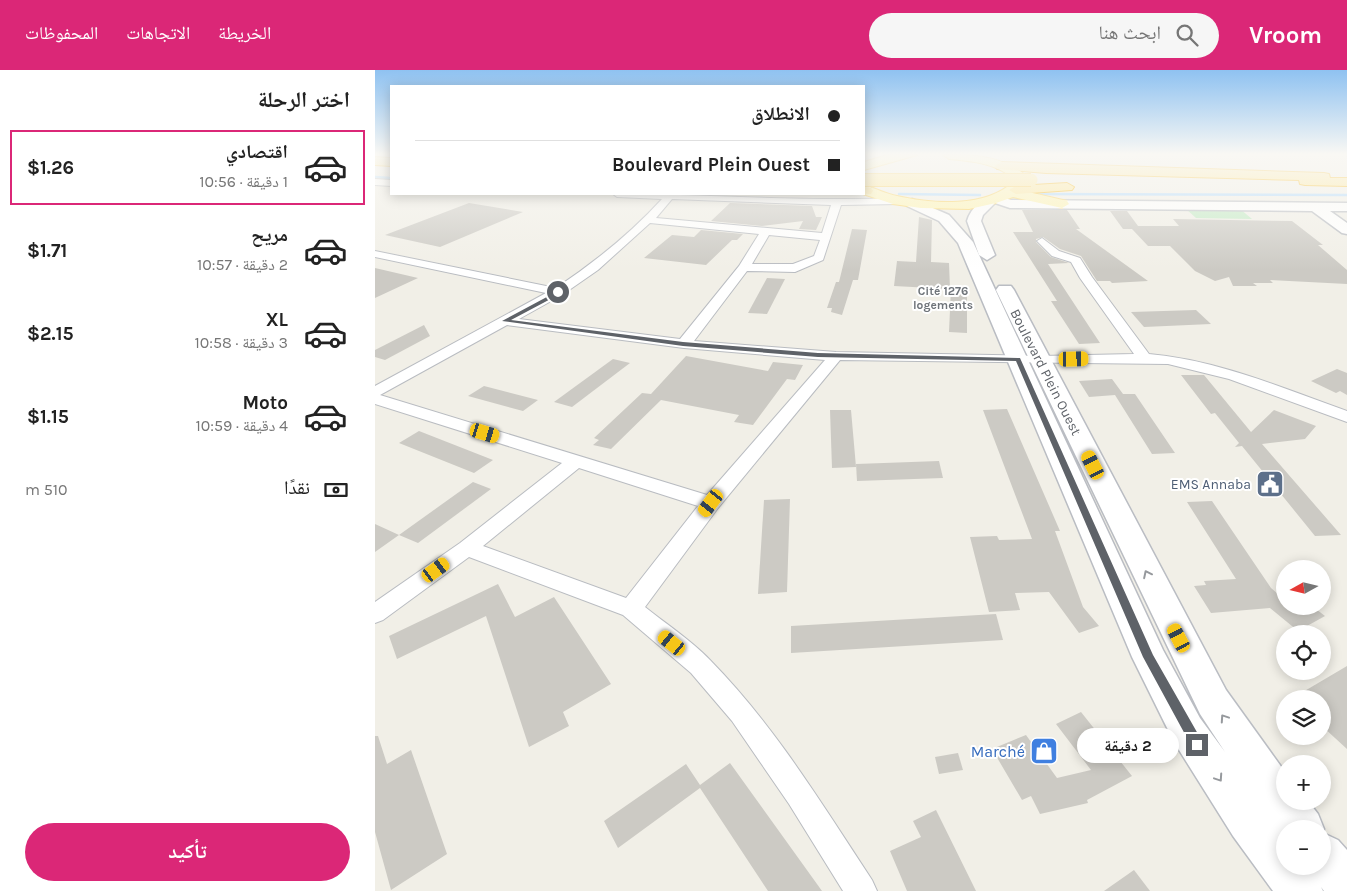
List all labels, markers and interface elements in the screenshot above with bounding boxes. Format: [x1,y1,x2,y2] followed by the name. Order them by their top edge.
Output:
[869,13,1219,58] search box
[1173,21,1201,49] icon: search
[1249,21,1322,49] text: Vroom
[25,22,98,44] text: المحفوظات
[126,22,190,44] text: الاتجاهات
[218,22,271,44] text: الخريطة
[1098,22,1161,44] text: ابحث هنا
[258,87,350,113] text: اختر الرحلة
[751,103,810,125] text: الانطلاق
[226,141,288,163] text: اقتصادي
[303,145,348,190] icon: car
[612,154,810,176] text: Boulevard Plein Ouest
[27,157,74,179] text: $1.26
[199,172,288,191] text: 1 دقيقة · 10:56
[251,224,288,246] text: مريح
[303,228,348,273] icon: car
[27,240,67,262] text: $1.71
[197,255,288,274] text: 2 دقيقة · 10:57
[547,281,569,303] route start
[913,284,973,312] district label: Cité 1276 logements
[1006,306,1085,438] street label: Boulevard Plein Ouest
[266,309,288,331] text: XL
[303,311,348,356] icon: car
[27,323,74,345] text: $2.15
[194,333,288,352] text: 3 دقيقة · 10:58
[1058,351,1089,367] car
[242,392,288,414] text: Moto
[303,394,348,439] icon: car
[27,406,69,428] text: $1.15
[195,416,288,435] text: 4 دقيقة · 10:59
[468,421,501,445] car
[1079,448,1106,482] car
[1255,469,1285,499] public building icon: EMS Annaba
[322,476,350,504] icon: cash
[1171,476,1251,493] place label: EMS Annaba
[284,477,310,499] text: نقدًا
[25,480,68,499] text: 510 m
[695,487,726,519] car
[419,555,452,585] car
[1276,560,1331,615] north arrow
[1276,560,1331,875] map controls
[1144,571,1154,580] one-way arrow
[1165,621,1192,655] car
[1276,625,1331,680] button: locate
[655,628,688,658] car
[1276,690,1331,745] button: layers
[1221,714,1230,723] one-way arrow
[1077,728,1179,762] callout: 2 دقيقة
[1186,734,1208,756] route end
[1029,736,1059,766] shop icon: Marché
[1104,736,1152,755] text: 2 دقيقة
[971,742,1025,761] place label: Marché
[1276,755,1331,810] button: +
[1213,772,1222,781] one-way arrow
[1276,820,1331,875] button: −
[25,823,350,881] button: تأكيد

